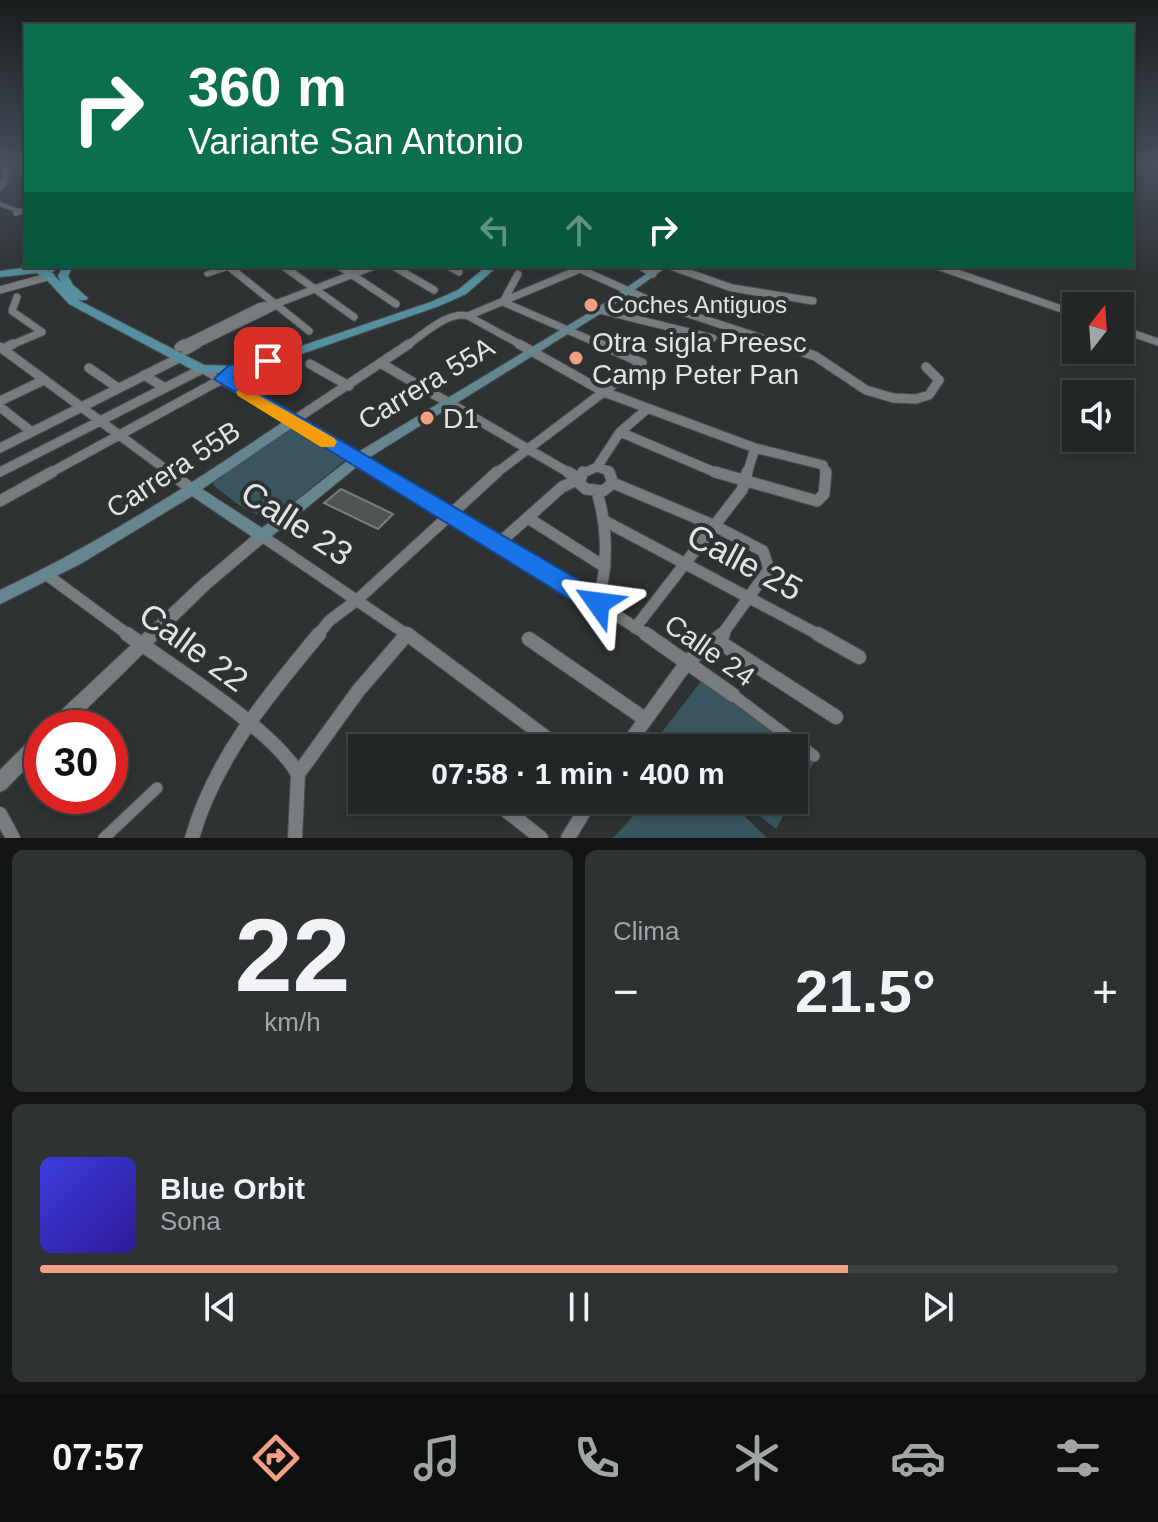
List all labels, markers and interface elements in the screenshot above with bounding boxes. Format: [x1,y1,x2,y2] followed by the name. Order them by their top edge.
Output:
[188,55,347,118] text: 360 m
[56,56,160,160] icon: right
[188,121,524,162] text: Variante San Antonio
[473,208,517,252] icon: left
[557,208,601,252] icon: ahead
[641,208,685,252] icon: right
[607,291,787,318] place label: Coches Antiguos
[1062,292,1134,364] north arrow
[1062,292,1134,452] map controls
[582,296,600,314] marker: Coches Antiguos
[234,327,302,395] pin
[592,327,807,390] place label: Otra sigla Preesc Camp Peter Pan
[353,331,500,436] street label: Carrera 55A
[246,339,290,383] icon: arrive
[567,349,585,367] marker: Otra sigla Preesc Camp Peter Pan
[1062,380,1134,452] button: sound
[443,403,479,434] place label: D1
[418,409,436,427] marker: D1
[101,415,246,524] street label: Carrera 55B
[234,473,360,573] street label: Calle 23
[681,516,809,608] street label: Calle 25
[556,561,640,645] position arrow
[132,595,256,699] street label: Calle 22
[659,608,761,693] street label: Calle 24
[24,710,128,814] speed limit sign: 30
[431,757,725,790] text: 07:58 · 1 min · 400 m
[235,897,350,1013] text: 22
[613,916,679,946] text: Clima
[795,958,936,1025] text: 21.5°
[613,967,639,1016] text: −
[1092,967,1118,1016] text: +
[264,1007,321,1037] text: km/h
[160,1172,305,1205] text: Blue Orbit
[160,1206,221,1236] text: Sona
[198,1285,242,1329] icon: previous
[557,1285,601,1329] icon: pause
[916,1285,960,1329] icon: next
[248,1430,304,1486] icon: directions
[409,1430,465,1486] icon: music
[569,1430,625,1486] icon: phone
[729,1430,785,1486] icon: climate
[890,1430,946,1486] icon: car
[1050,1430,1106,1486] icon: filters
[52,1437,144,1478] text: 07:57

